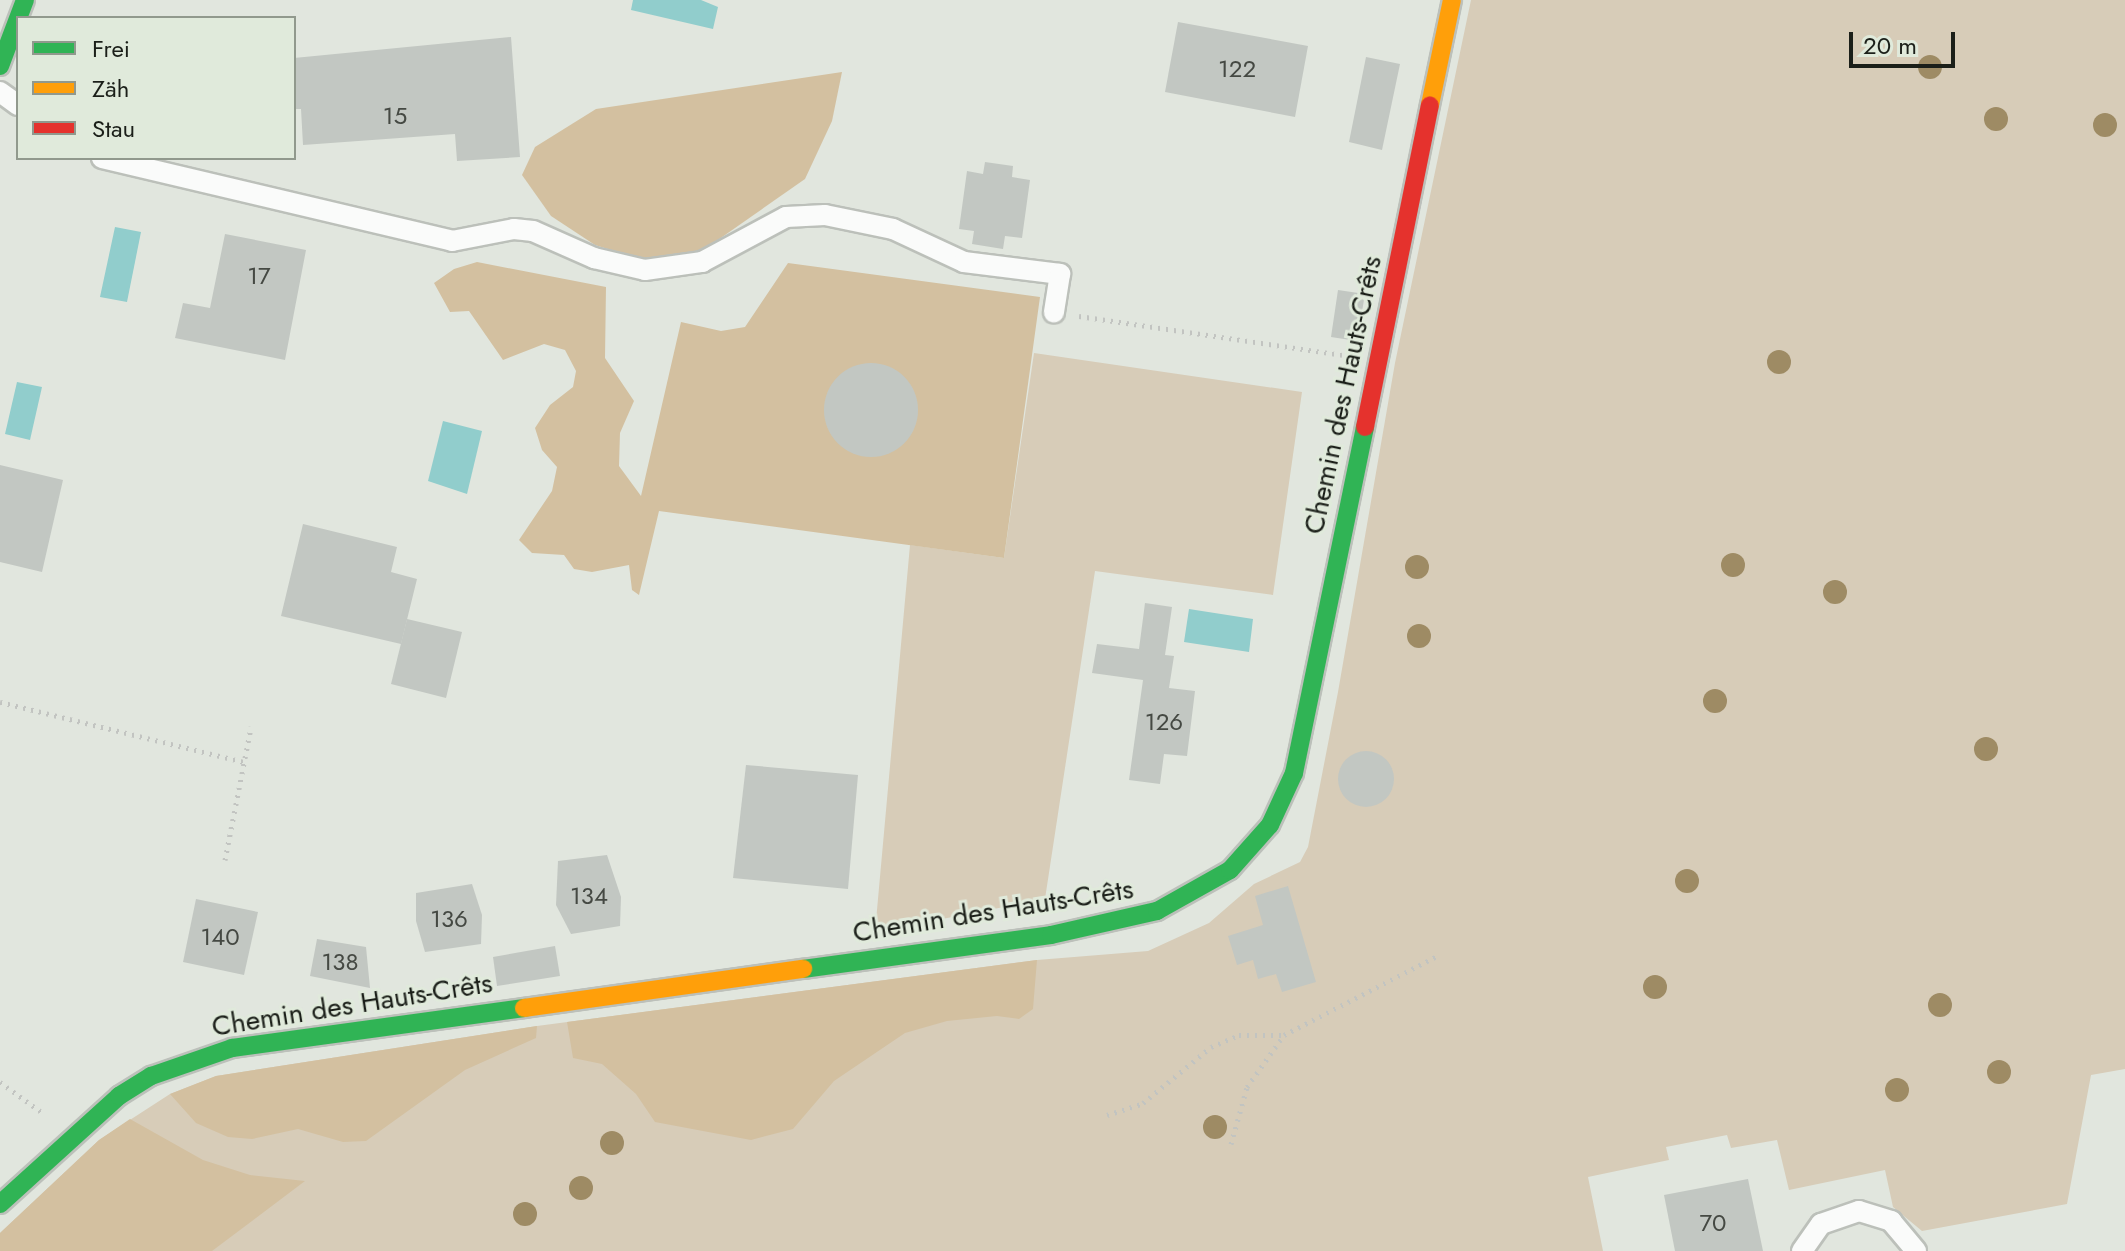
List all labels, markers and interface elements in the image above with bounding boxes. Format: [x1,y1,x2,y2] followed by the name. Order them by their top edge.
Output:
[16,16,296,160] legend
[1853,16,1959,66] scale bar
[1863,28,1917,63] text: 20 m
[92,31,130,66] text: Frei
[1218,55,1256,83] house number: 122
[92,71,129,106] text: Zäh
[383,102,407,130] house number: 15
[92,111,135,146] text: Stau
[1297,253,1389,537] street label: Chemin des Hauts-Crêts
[247,262,271,290] house number: 17
[1145,708,1183,736] house number: 126
[850,872,1136,950] street label: Chemin des Hauts-Crêts
[570,882,608,910] house number: 134
[430,905,468,933] house number: 136
[200,923,240,951] house number: 140
[321,948,359,976] house number: 138
[209,966,495,1044] street label: Chemin des Hauts-Crêts
[1700,1209,1726,1237] house number: 70

